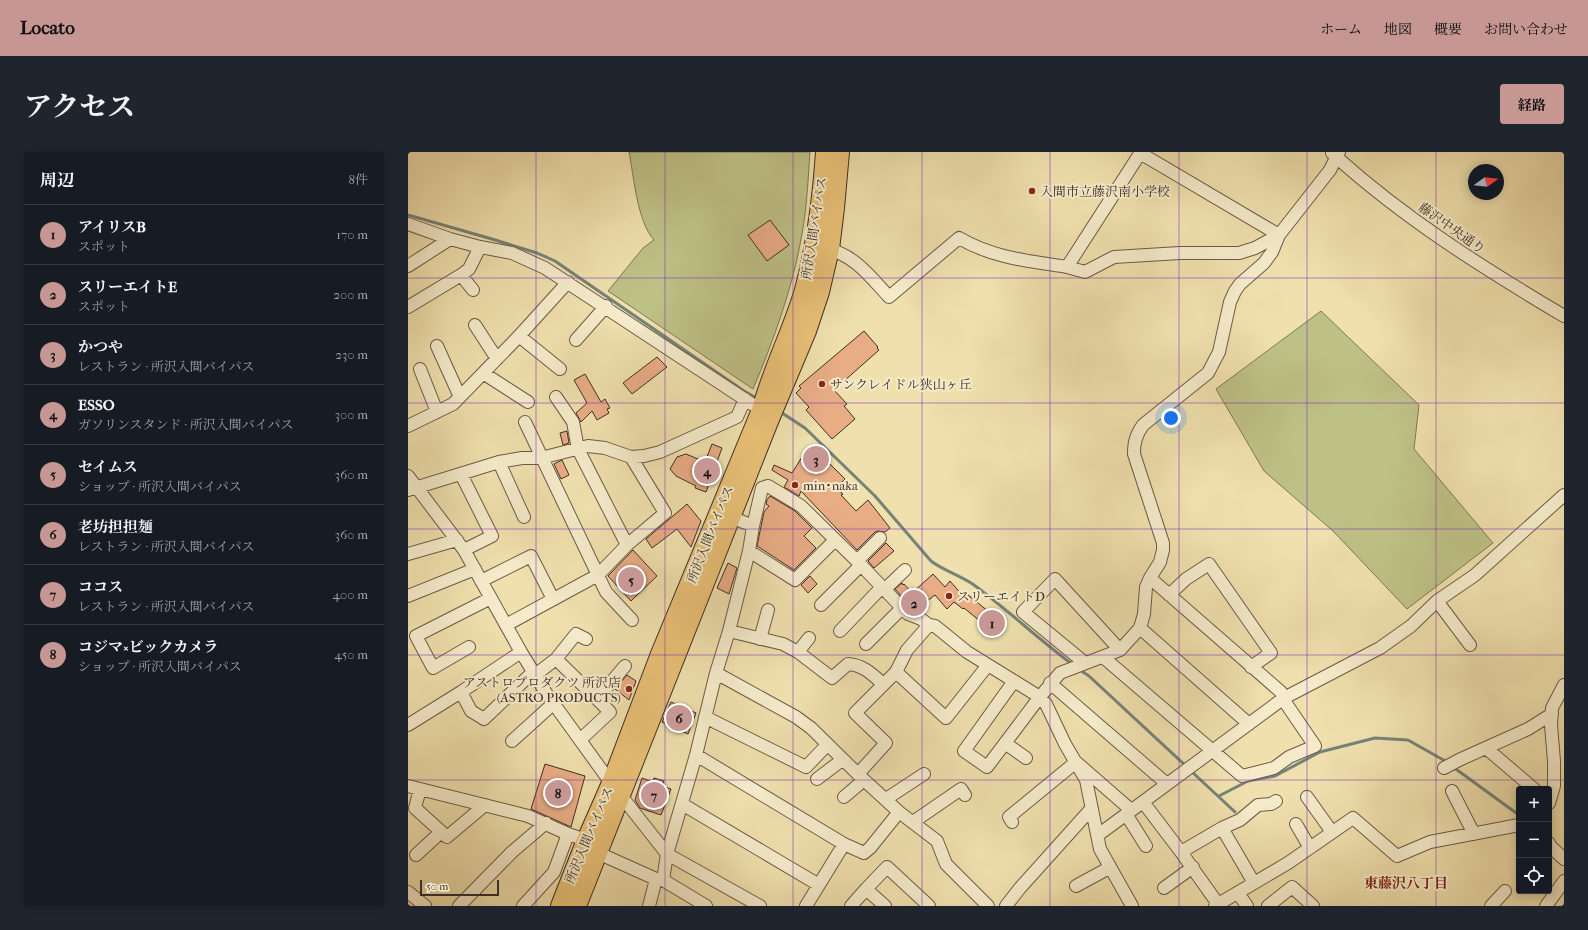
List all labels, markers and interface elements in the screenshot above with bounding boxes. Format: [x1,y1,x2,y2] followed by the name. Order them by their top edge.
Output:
[20,17,75,39] text: Locato
[1320,21,1362,38] text: ホーム
[1384,21,1412,38] text: 地図
[1434,21,1462,38] text: 概要
[1484,21,1568,38] text: お問い合わせ
[1500,84,1564,124] button: 経路
[24,90,135,123] text: アクセス
[1468,164,1504,200] north arrow
[40,170,74,190] text: 周辺
[348,172,368,187] text: 8件
[798,176,830,280] street label: 所沢入間バイパス
[1040,184,1170,199] place label: 入間市立藤沢南小学校
[1027,186,1037,196] marker: 入間市立藤沢南小学校
[1416,199,1488,257] street label: 藤沢中央通り
[78,218,146,236] text: アイリスB
[51,227,55,242] text: 1
[336,227,368,242] text: 170 m
[78,239,130,254] text: スポット
[78,278,177,296] text: スリーエイトE
[50,287,56,302] text: 2
[333,287,368,302] text: 200 m
[78,299,130,314] text: スポット
[78,338,123,356] text: かつや
[50,347,56,362] text: 3
[335,347,368,362] text: 230 m
[78,359,255,374] text: レストラン · 所沢入間バイパス
[830,377,971,392] place label: サンクレイドル狭山ヶ丘
[817,379,827,389] marker: サンクレイドル狭山ヶ丘
[78,396,115,414] text: ESSO
[49,407,57,422] text: 4
[335,407,368,422] text: 300 m
[1161,408,1181,428] your location
[78,417,294,432] text: ガソリンスタンド · 所沢入間バイパス
[803,444,829,474] pin: 3
[694,456,720,486] pin: 4
[78,458,138,476] text: セイムス
[50,467,56,482] text: 5
[335,467,368,482] text: 360 m
[803,478,859,493] place label: min･naka
[78,479,242,494] text: ショップ · 所沢入間バイパス
[790,480,800,490] marker: min･naka
[684,483,736,585] street label: 所沢入間バイパス
[78,518,153,536] text: 老坊担担麺
[49,527,57,542] text: 6
[335,527,368,542] text: 360 m
[78,539,255,554] text: レストラン · 所沢入間バイパス
[618,565,644,595] pin: 5
[78,578,123,596] text: ココス
[50,587,56,602] text: 7
[332,587,368,602] text: 400 m
[901,588,927,618] pin: 2
[957,589,1045,604] place label: スリーエイトD
[944,591,954,601] marker: スリーエイトD
[78,599,255,614] text: レストラン · 所沢入間バイパス
[979,608,1005,638] pin: 1
[78,638,218,656] text: コジマ×ビックカメラ
[50,647,56,662] text: 8
[334,647,368,662] text: 450 m
[78,659,242,674] text: ショップ · 所沢入間バイパス
[463,675,621,705] place label: アストロプロダクツ 所沢店 (ASTRO PRODUCTS)
[624,684,634,694] marker: アストロプロダクツ 所沢店 (ASTRO PRODUCTS)
[666,703,692,733] pin: 6
[545,778,571,808] pin: 8
[641,780,667,810] pin: 7
[562,784,616,886] street label: 所沢入間バイパス
[1516,786,1552,894] map controls
[1516,786,1552,822] button: +
[1516,822,1552,858] button: −
[1516,858,1552,894] button: locate
[1364,875,1448,892] district label: 東藤沢八丁目
[420,878,499,897] scale bar
[426,880,448,893] text: 50 m

